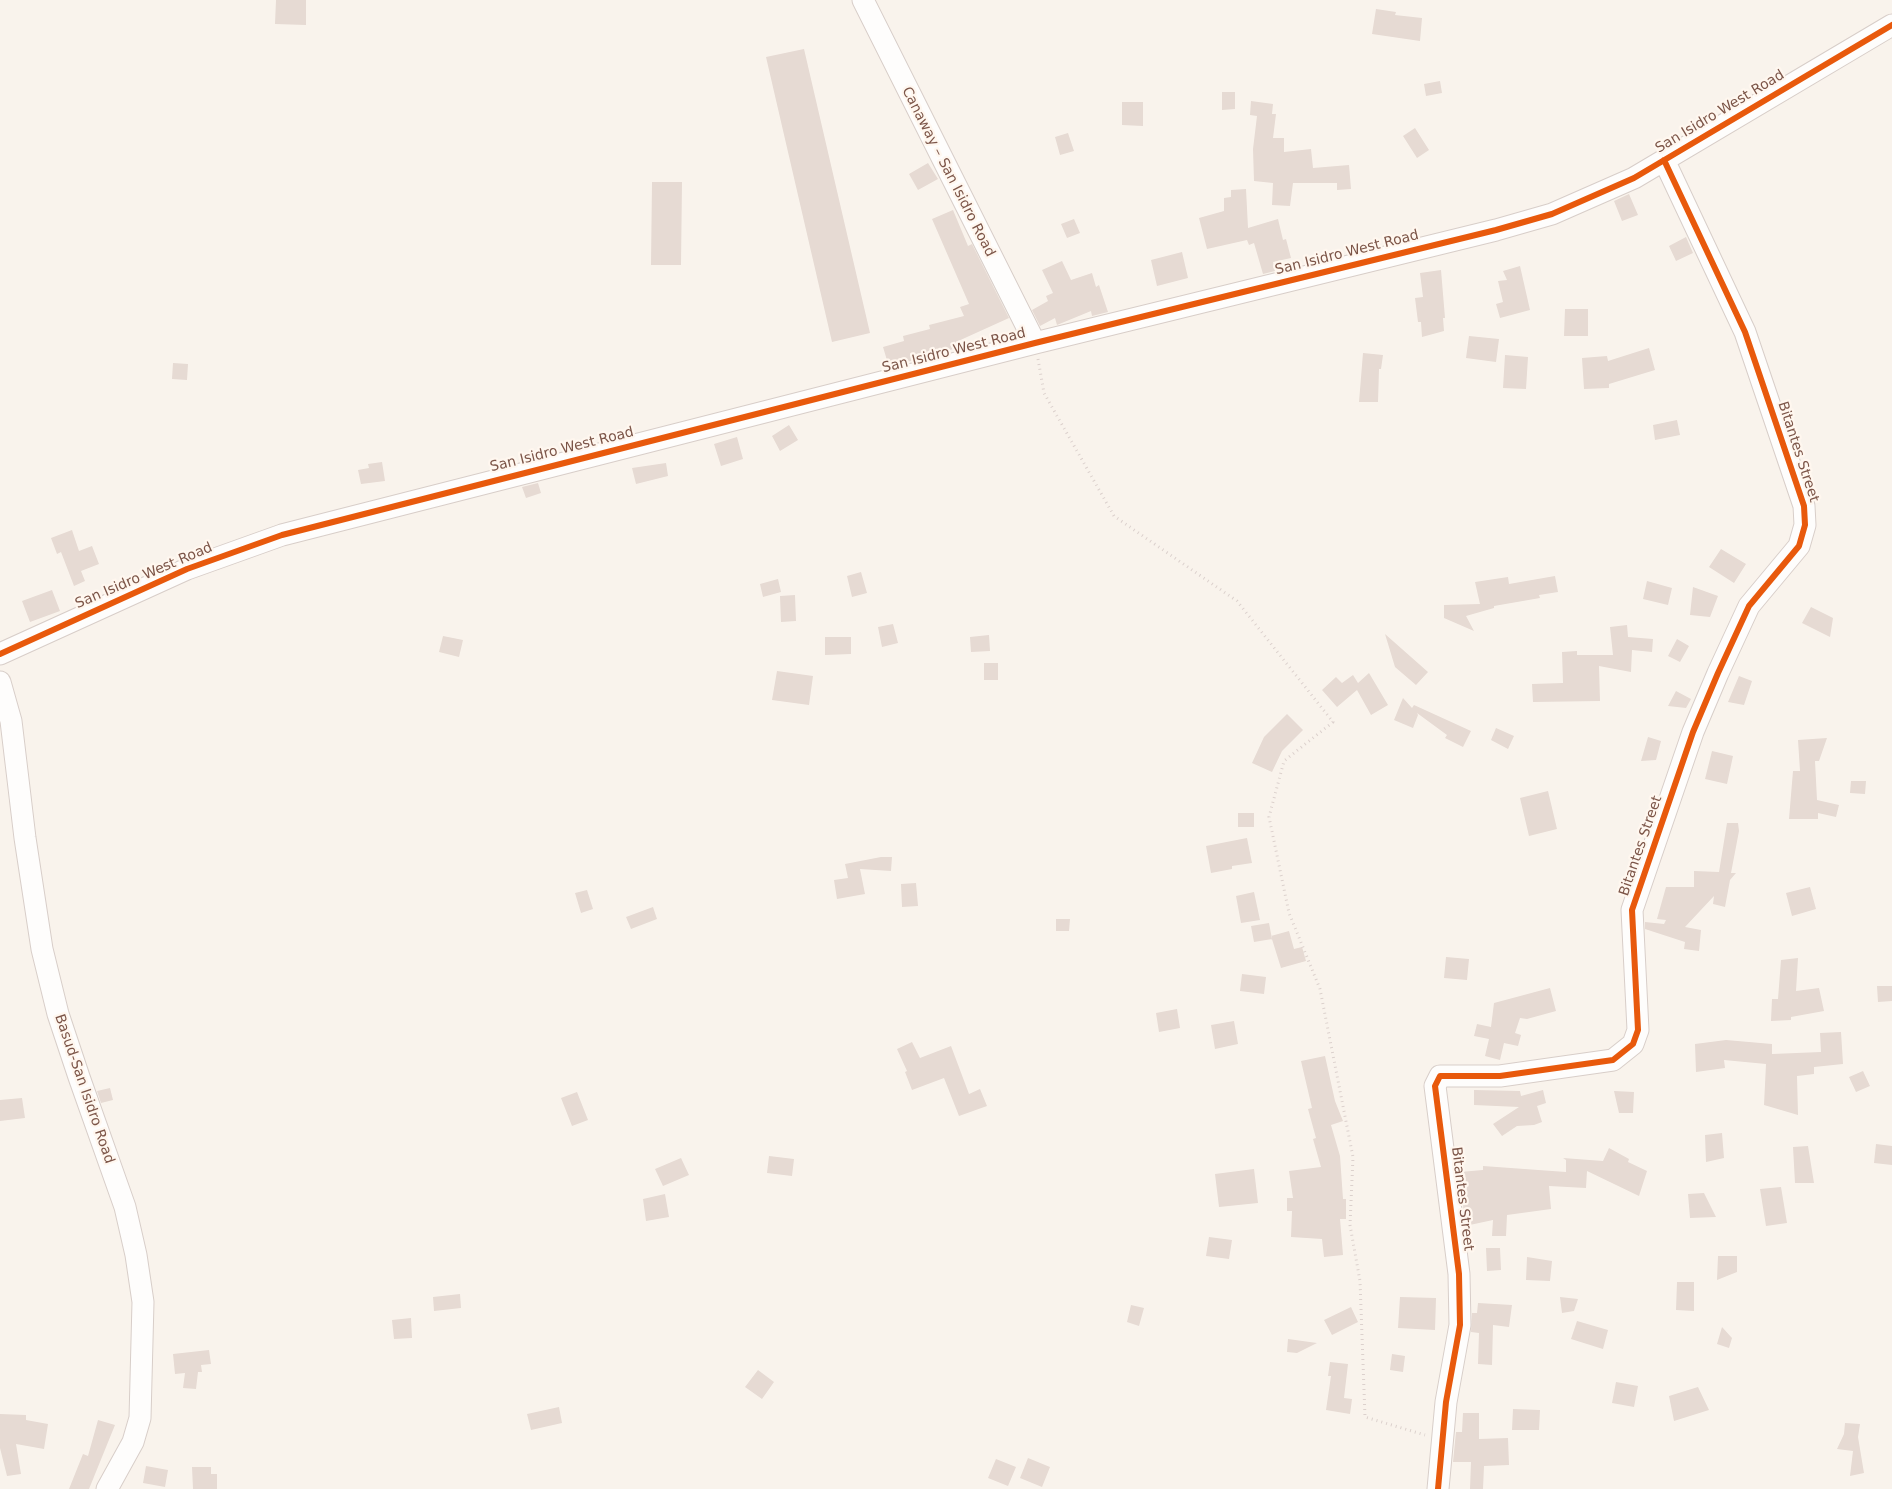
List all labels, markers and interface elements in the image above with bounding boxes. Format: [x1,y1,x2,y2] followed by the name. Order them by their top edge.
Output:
[1652,67,1788,157] street label: San Isidro West Road
[898,84,998,260] street label: Canaway – San Isidro Road
[1273,227,1421,279] street label: San Isidro West Road
[880,325,1028,377] street label: San Isidro West Road
[1774,400,1822,504] street label: Bitantes Street
[488,424,636,476] street label: San Isidro West Road
[73,539,215,613] street label: San Isidro West Road
[1616,794,1666,898] street label: Bitantes Street
[51,1012,117,1166] street label: Basud-San Isidro Road
[1447,1146,1477,1252] street label: Bitantes Street

